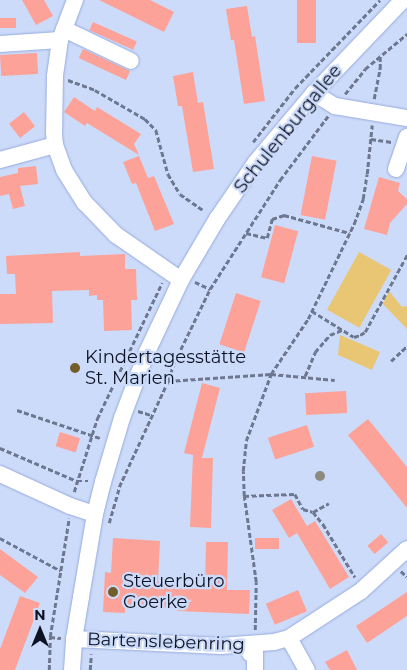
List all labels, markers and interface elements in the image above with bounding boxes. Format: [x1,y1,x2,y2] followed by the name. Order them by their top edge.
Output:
[230,60,346,198] street label: Schulenburgallee
[85,347,246,389] place label: Kindertagesstätte St. Marien
[69,362,81,374] marker: Kindertagesstätte St. Marien
[123,571,225,614] place label: Steuerbüro Goerke
[107,586,119,598] marker: Steuerbüro Goerke
[15,605,65,655] north arrow
[34,606,46,624] text: N
[87,628,245,656] street label: Bartenslebenring

